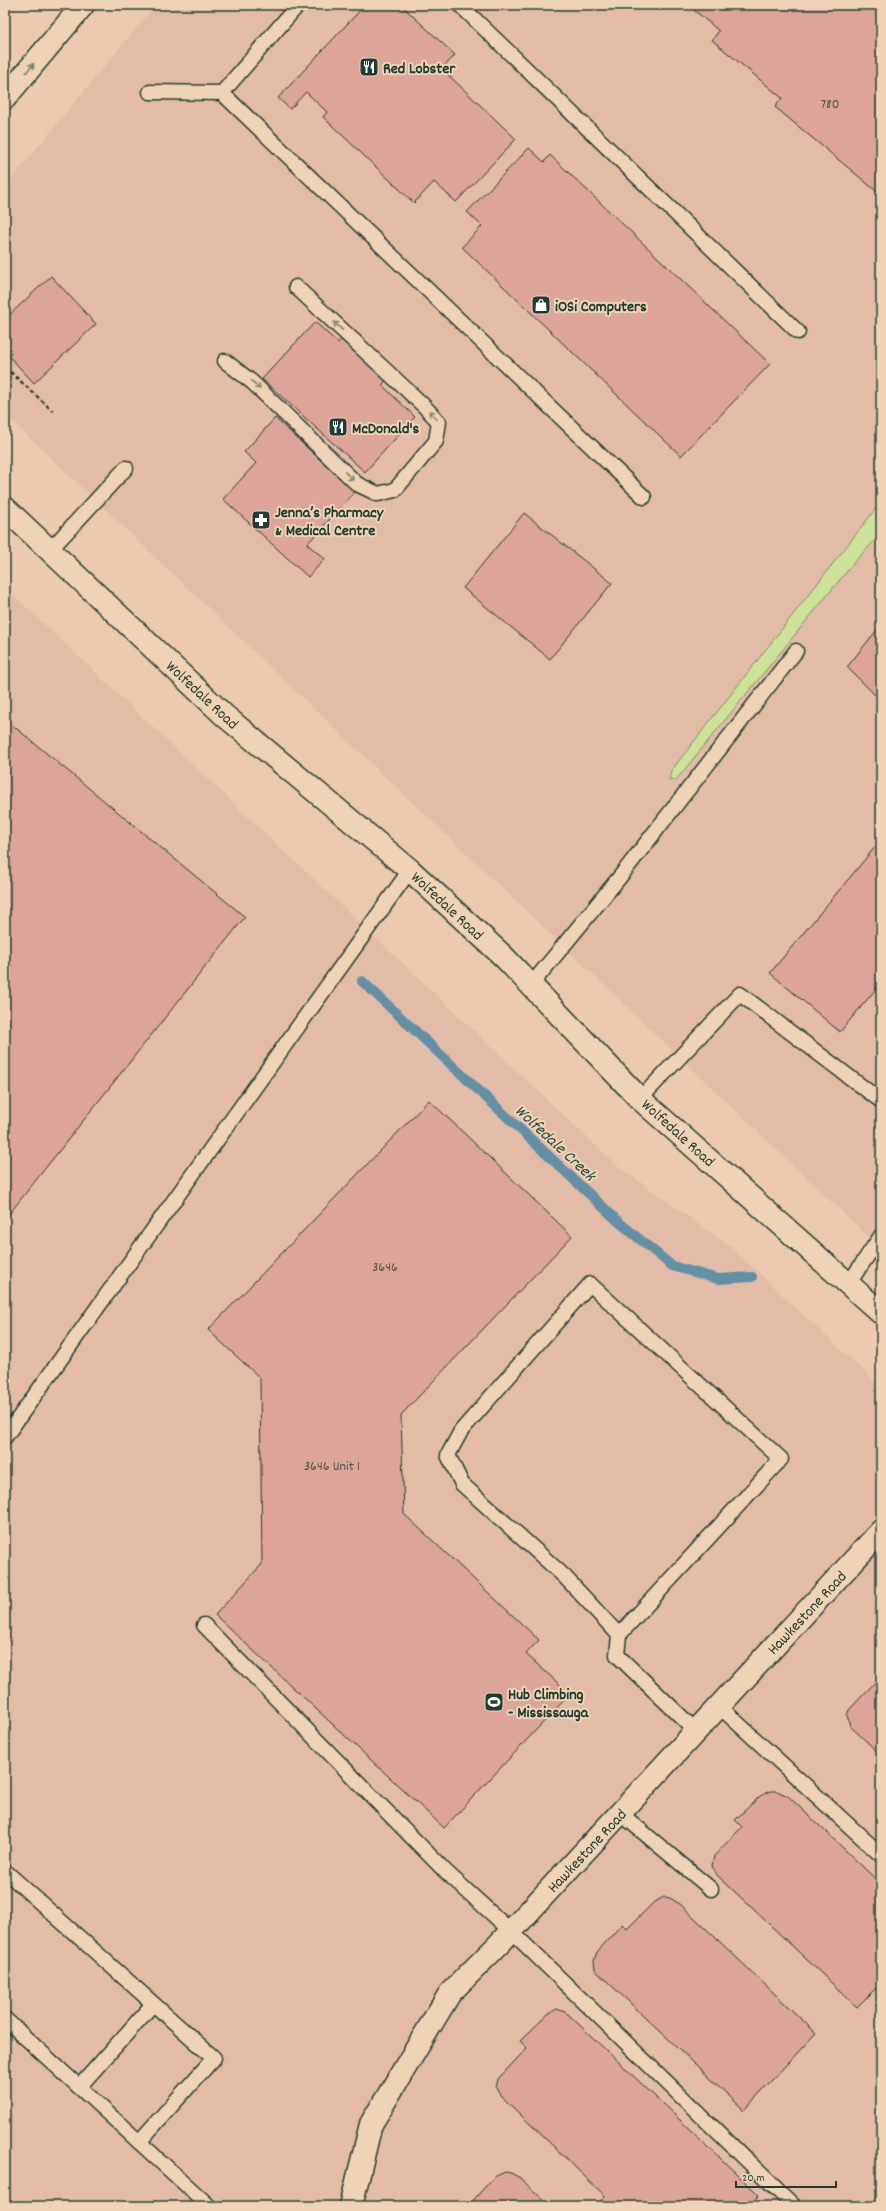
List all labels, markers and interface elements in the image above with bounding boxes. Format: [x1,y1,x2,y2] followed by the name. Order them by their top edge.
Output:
[358,56,380,78] restaurant icon: Red Lobster
[383,58,456,81] place label: Red Lobster
[25,63,34,73] one-way arrow
[821,95,839,115] house number: 780
[530,294,552,316] shop icon: iOSi Computers
[555,296,647,319] place label: iOSi Computers
[333,321,343,331] one-way arrow
[251,381,261,390] one-way arrow
[428,410,437,420] one-way arrow
[327,416,349,438] restaurant icon: McDonald's
[352,418,420,441] place label: McDonald's
[344,471,354,481] one-way arrow
[275,502,385,543] place label: Jenna’s Pharmacy & Medical Centre
[250,509,272,531] pharmacy icon: Jenna’s Pharmacy & Medical Centre
[160,656,243,736] street label: Wolfedale Road
[405,867,488,947] street label: Wolfedale Road
[635,1094,719,1173] street label: Wolfedale Road
[508,1100,601,1189] water label: Wolfedale Creek
[372,1258,398,1278] house number: 3646
[304,1457,360,1477] house number: 3646 Unit 1
[763,1567,853,1661] street label: Hawkestone Road
[508,1684,590,1725] place label: Hub Climbing - Mississauga
[483,1691,505,1713] sports icon: Hub Climbing - Mississauga
[543,1805,633,1899] street label: Hawkestone Road
[736,2163,836,2189] scale bar
[742,2170,765,2187] text: 20 m

